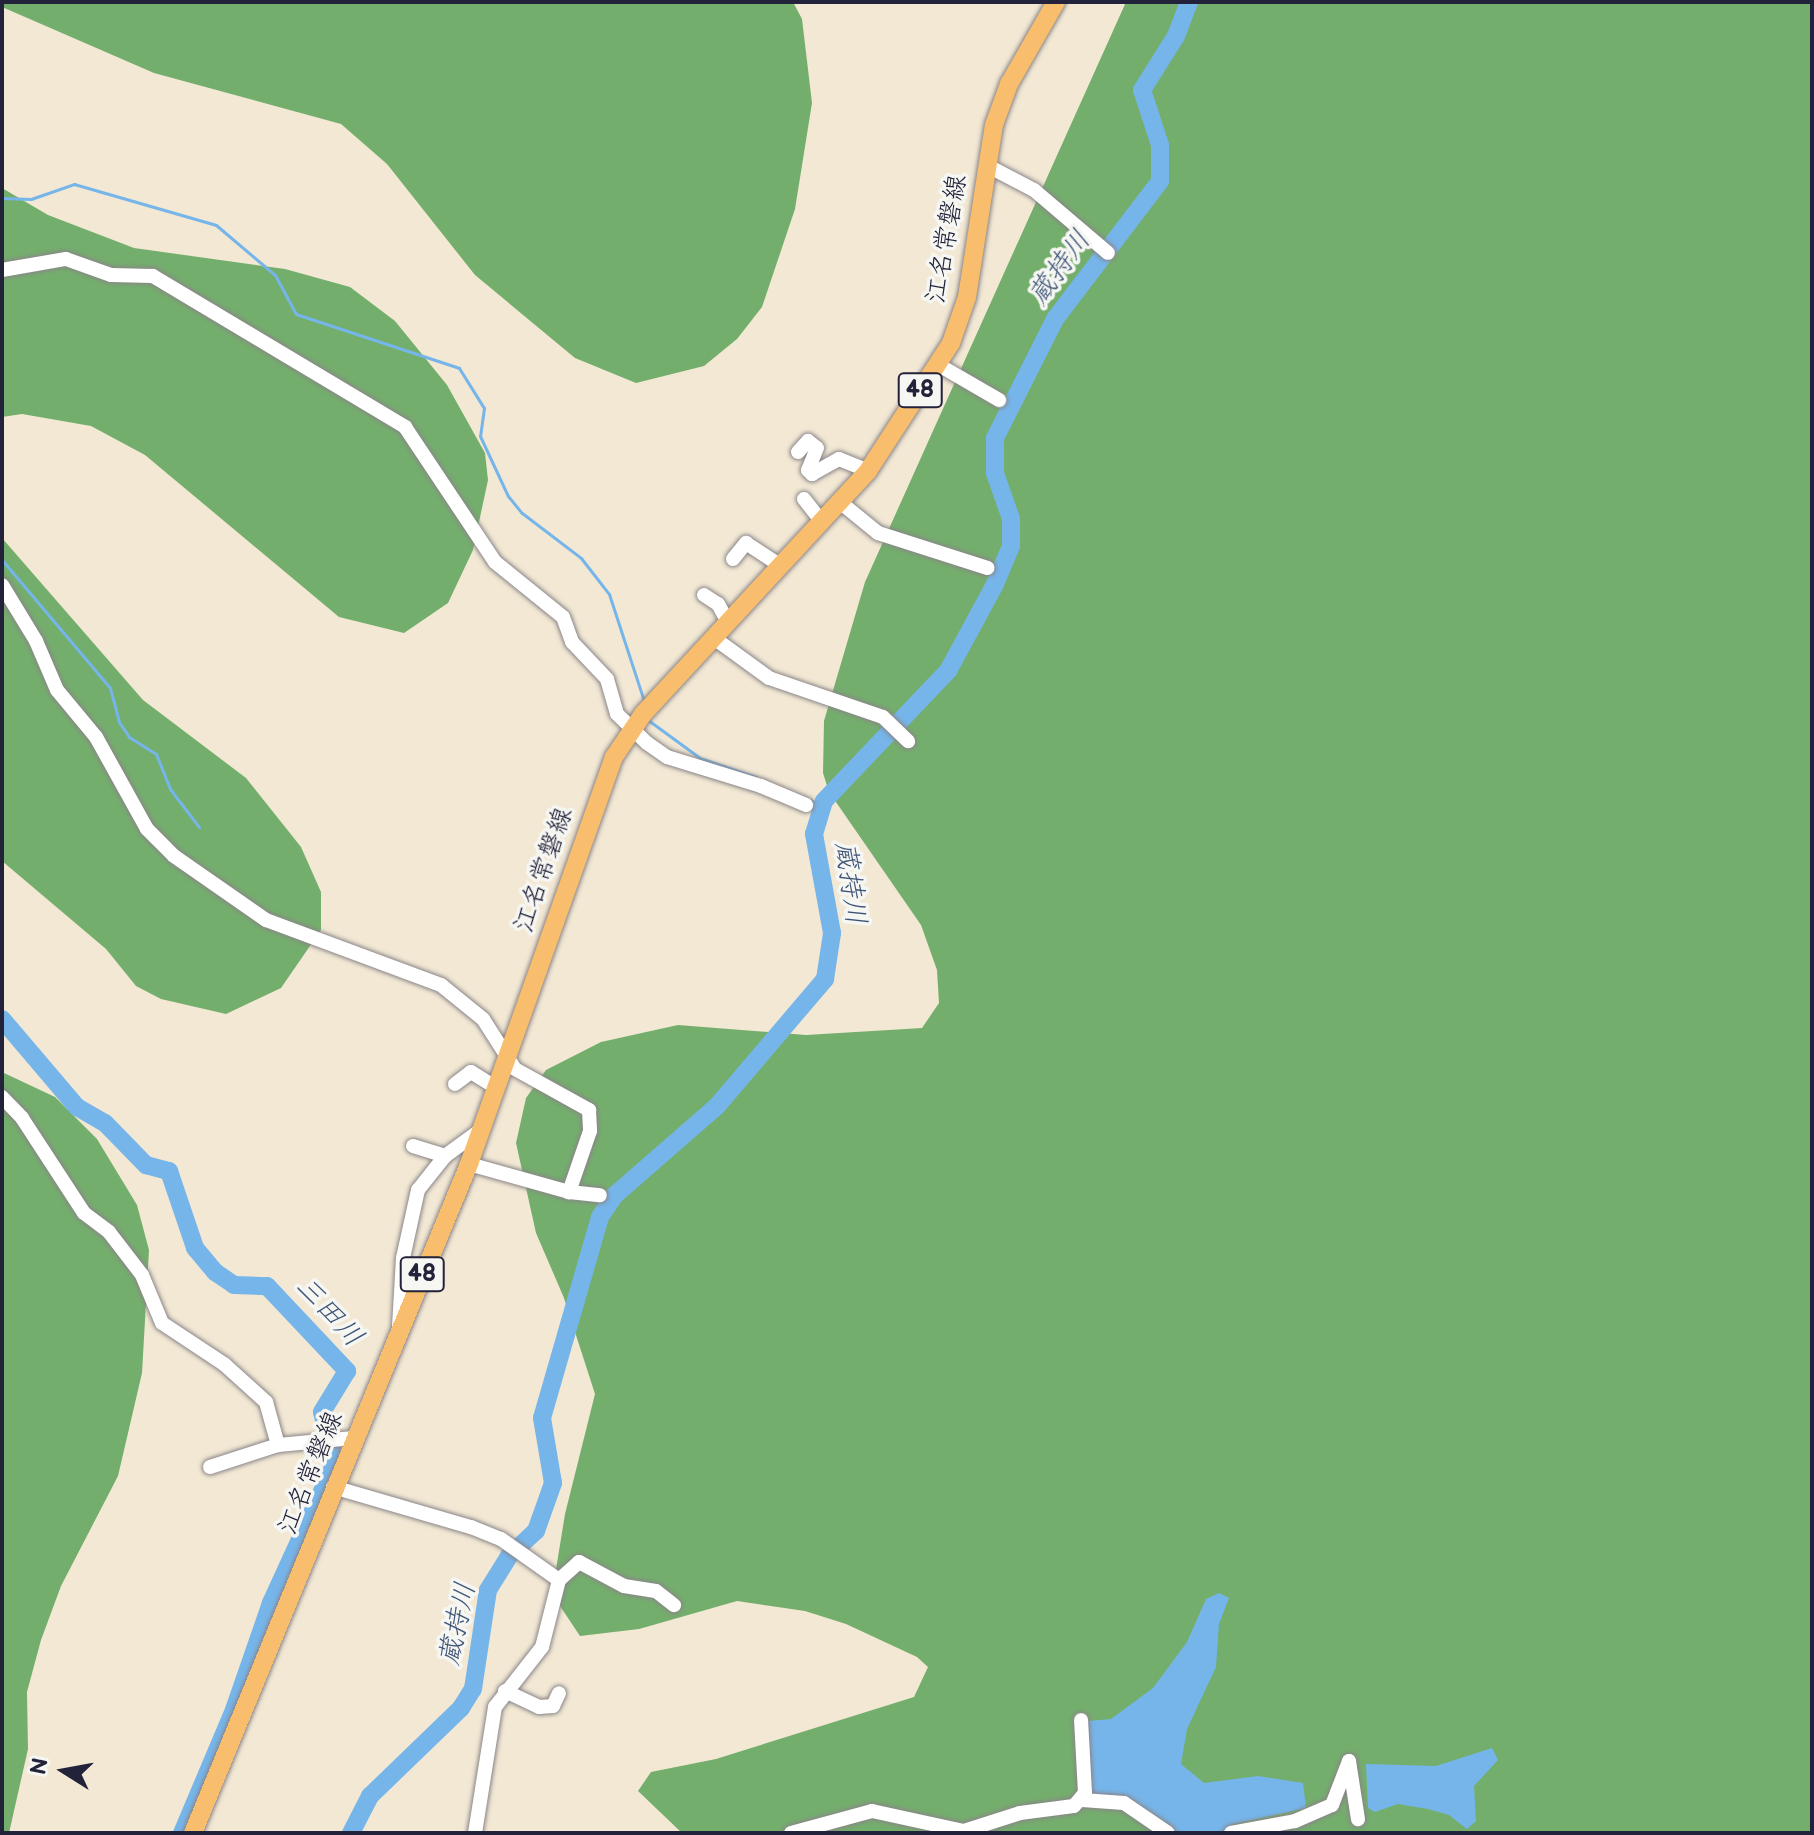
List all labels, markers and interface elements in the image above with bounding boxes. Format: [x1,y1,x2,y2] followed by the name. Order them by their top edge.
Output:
[920,172,974,306] street label: 江名常磐線
[1022,224,1098,312] water label: 蔵持川
[896,370,944,410] road number: 48
[508,803,580,937] street label: 江名常磐線
[828,839,872,927] water label: 蔵持川
[398,1254,446,1294] road number: 48
[288,1270,370,1354] water label: 三田川
[272,1407,350,1539] street label: 江名常磐線
[433,1579,483,1669] water label: 蔵持川
[24,1731,104,1811] north arrow
[25,1756,55,1777] text: N

